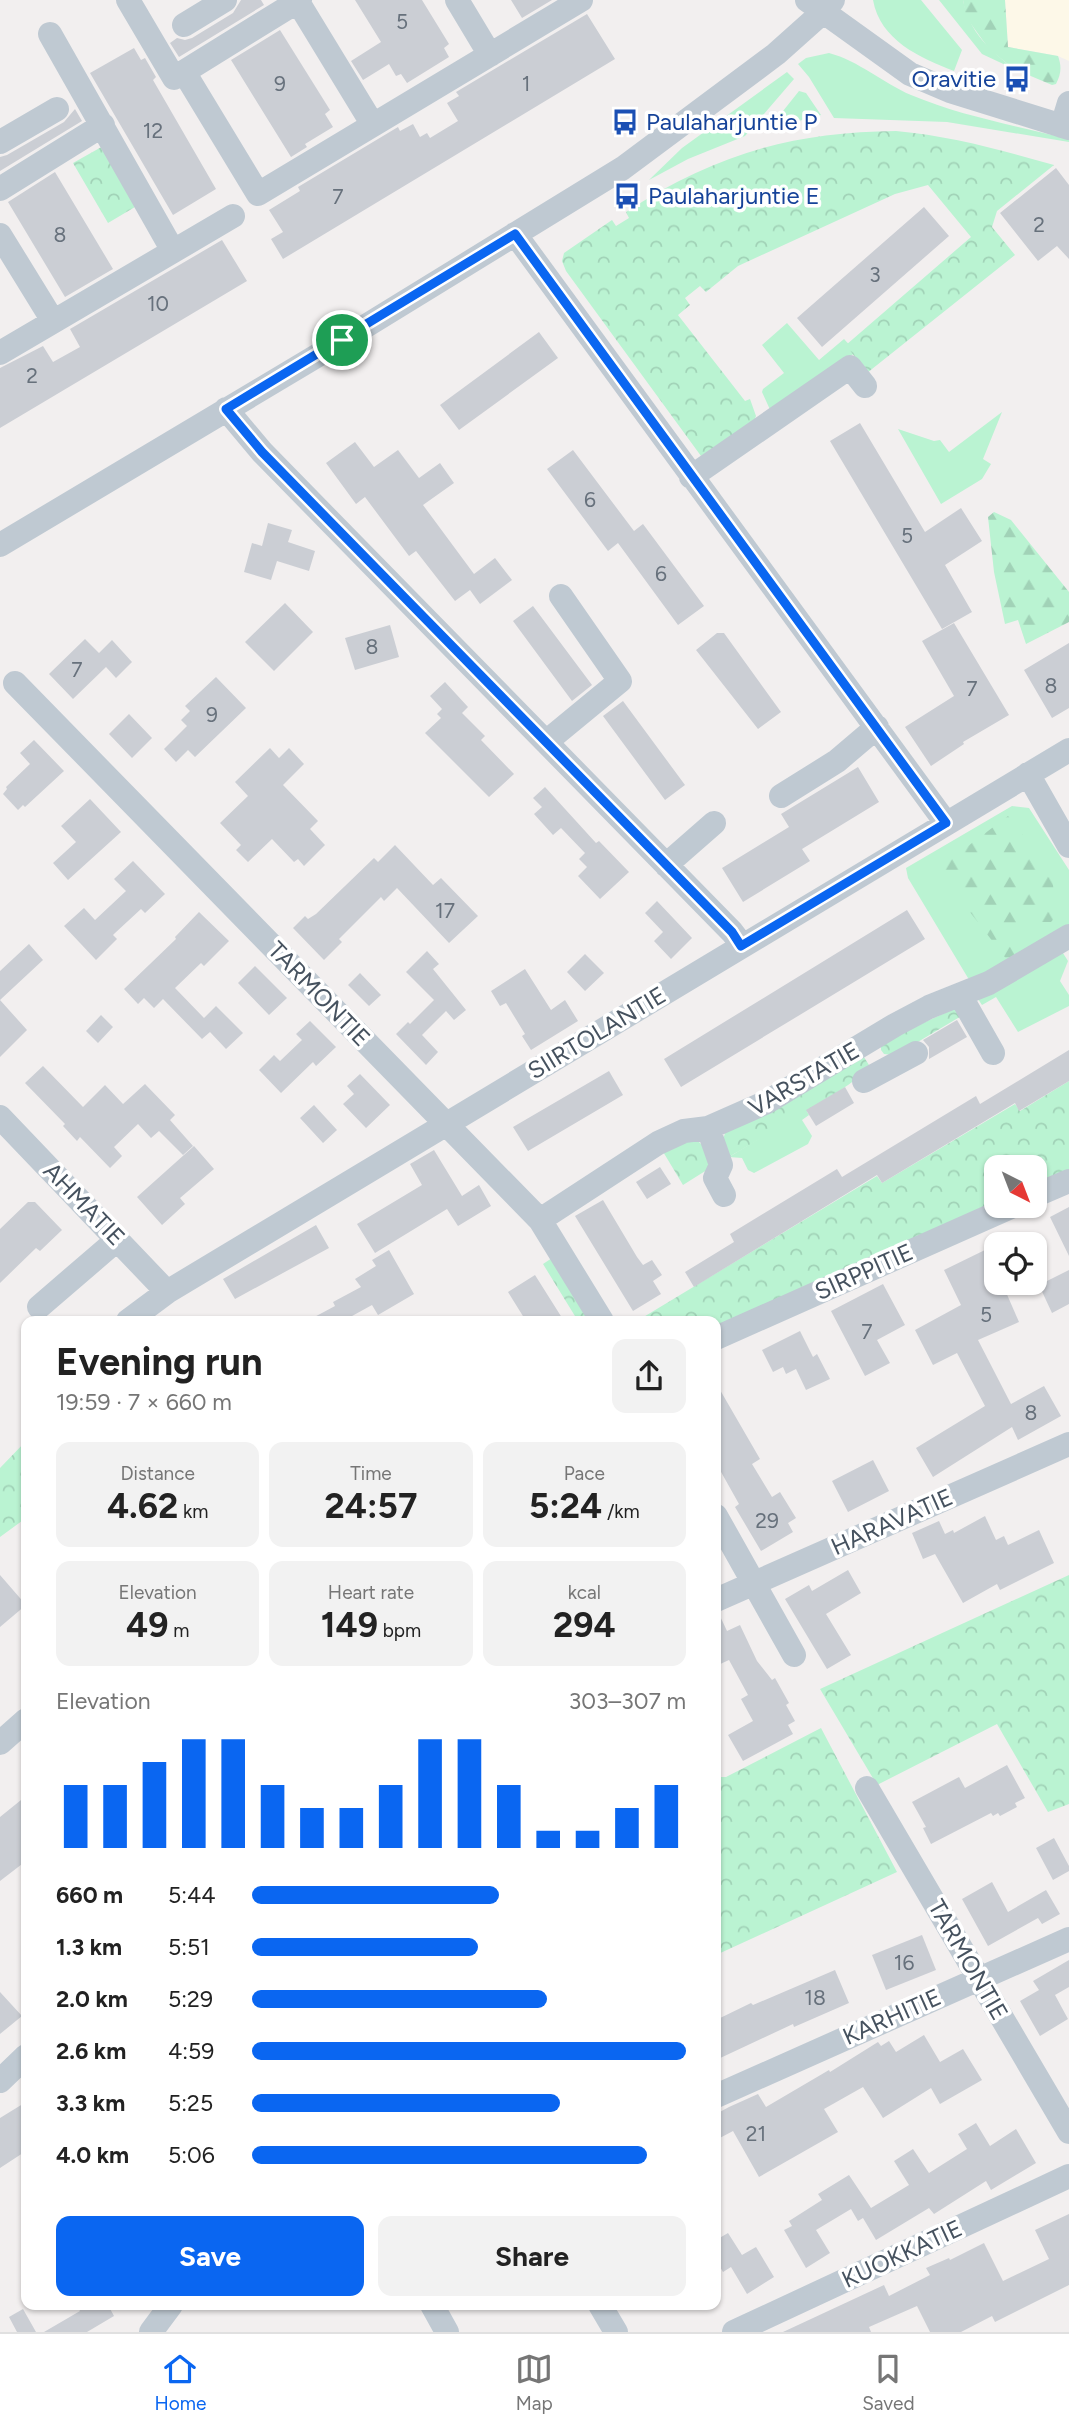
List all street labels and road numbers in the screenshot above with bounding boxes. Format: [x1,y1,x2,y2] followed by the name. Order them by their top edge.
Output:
[262,935,376,1052] street label: TARMONTIE
[522,980,671,1085] street label: SIIRTOLANTIE
[743,1035,864,1122] street label: VARSTATIE
[38,1156,131,1251] street label: AHMATIE
[810,1237,917,1306] street label: SIRPPITIE
[827,1482,957,1561] street label: HARAVATIE
[922,1894,1015,2025] street label: TARMONTIE
[838,1982,945,2051] street label: KARHITIE
[837,2213,967,2294] street label: KUOKKATIE

